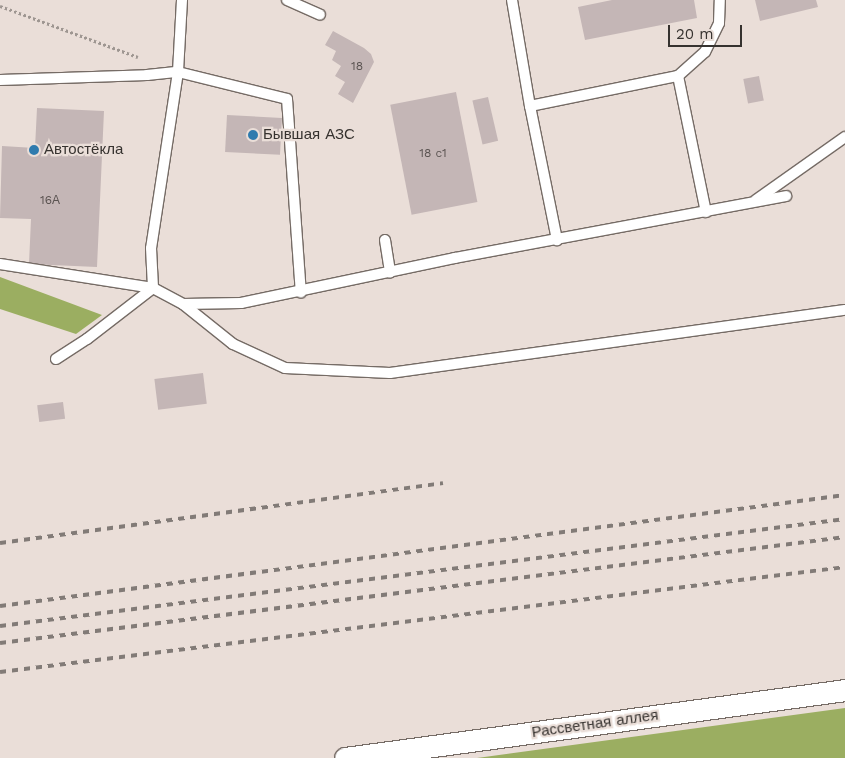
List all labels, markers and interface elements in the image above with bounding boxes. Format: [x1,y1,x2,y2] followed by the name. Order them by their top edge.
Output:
[670,15,744,47] scale bar
[676,25,714,43] text: 20 m
[351,60,363,74] house number: 18
[263,126,355,144] place label: Бывшая АЗС
[247,129,259,141] marker: Бывшая АЗС
[44,141,123,159] place label: Автостёкла
[28,144,40,156] marker: Автостёкла
[419,147,447,161] house number: 18 c1
[40,194,60,208] house number: 16А
[531,706,659,742] street label: Рассветная аллея

